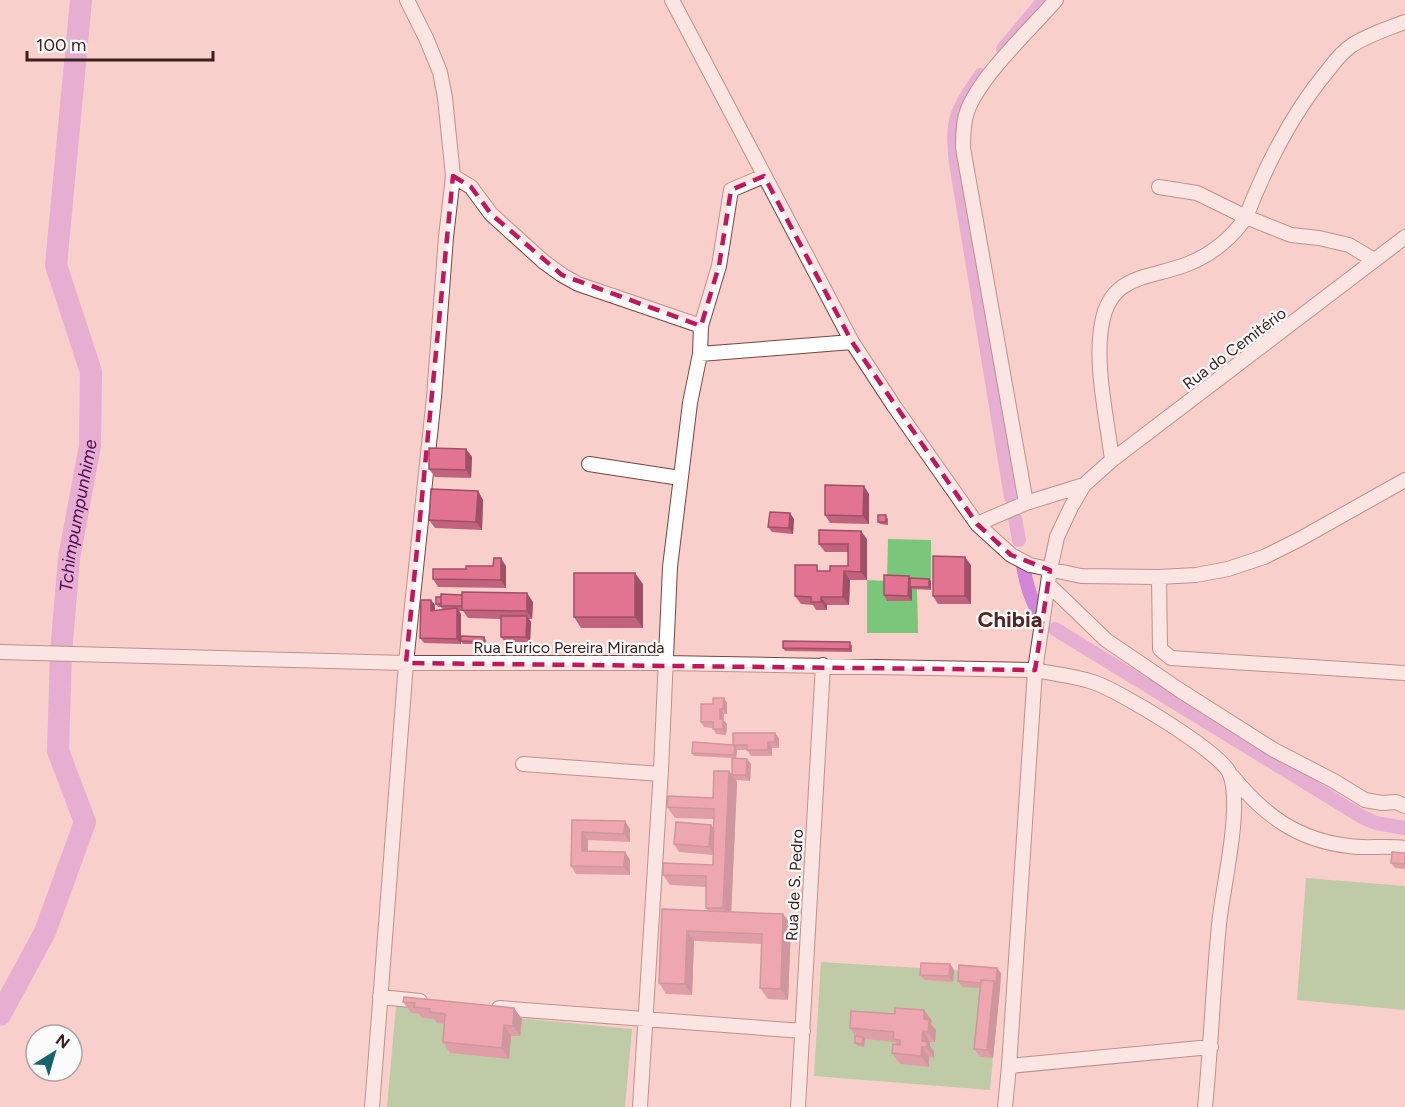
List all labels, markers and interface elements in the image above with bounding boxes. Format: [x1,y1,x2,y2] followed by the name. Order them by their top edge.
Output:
[27,24,213,62] scale bar
[36,34,86,56] text: 100 m
[1179,303,1290,393] street label: Rua do Cemitério
[55,439,101,593] water label: Tchimpumpunhime
[978,606,1042,633] district label: Chibia
[474,638,664,657] street label: Rua Eurico Pereira Miranda
[782,829,807,942] street label: Rua de S. Pedro
[24,1023,84,1083] north arrow
[52,1030,73,1053] text: N

